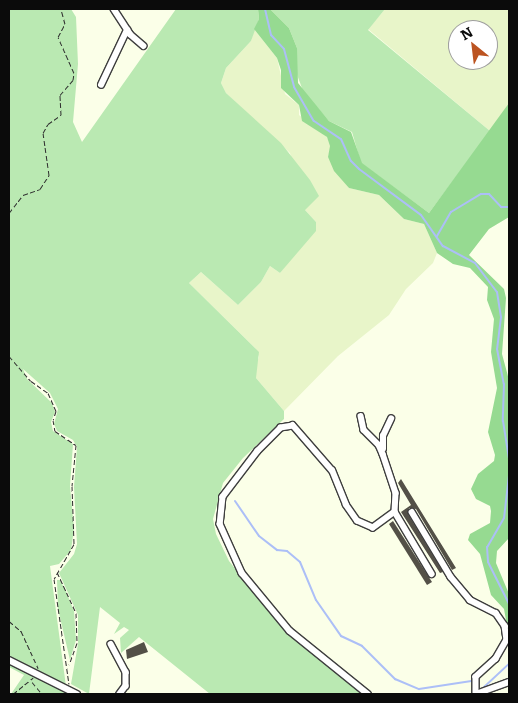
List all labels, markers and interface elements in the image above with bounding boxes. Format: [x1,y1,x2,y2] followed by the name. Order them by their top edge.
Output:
[448,20,498,70] north arrow
[456,21,476,44] text: N

